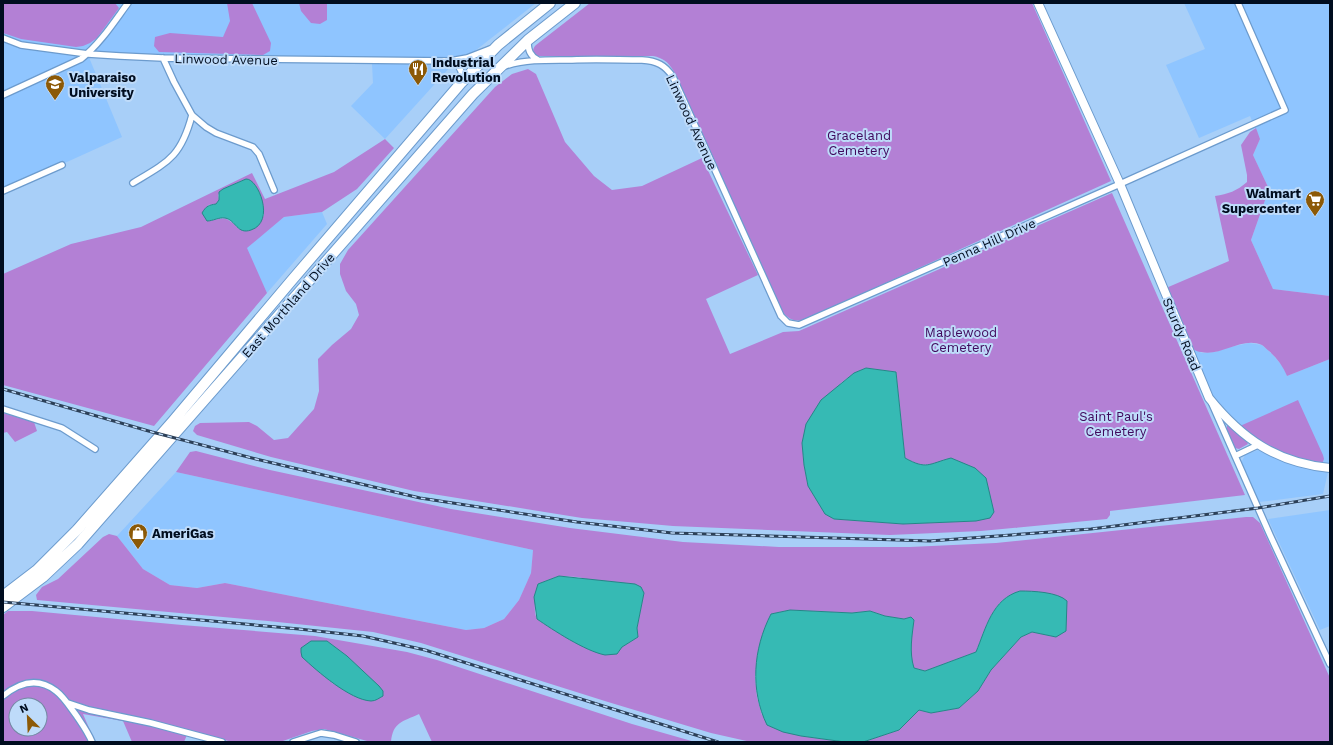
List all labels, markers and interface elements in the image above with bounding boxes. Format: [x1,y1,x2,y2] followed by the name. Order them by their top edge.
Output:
[174,51,278,68] street label: Linwood Avenue
[432,55,501,85] place label: Industrial Revolution
[407,58,429,86] restaurant icon: Industrial Revolution
[69,70,136,100] place label: Valparaiso University
[663,72,720,172] street label: Linwood Avenue
[44,73,66,101] school or university icon: Valparaiso University
[827,128,891,158] park label: Graceland Cemetery
[1222,186,1301,216] place label: Walmart Supercenter
[1304,189,1326,217] supermarket icon: Walmart Supercenter
[940,215,1038,270] street label: Penna Hill Drive
[239,250,338,361] street label: East Morthland Drive
[1159,296,1204,373] street label: Sturdy Road
[925,325,997,355] park label: Maplewood Cemetery
[1079,409,1153,439] park label: Saint Paul's Cemetery
[127,522,149,550] shop icon: AmeriGas
[152,526,214,541] place label: AmeriGas
[8,697,48,737] north arrow
[18,701,31,716] text: N

